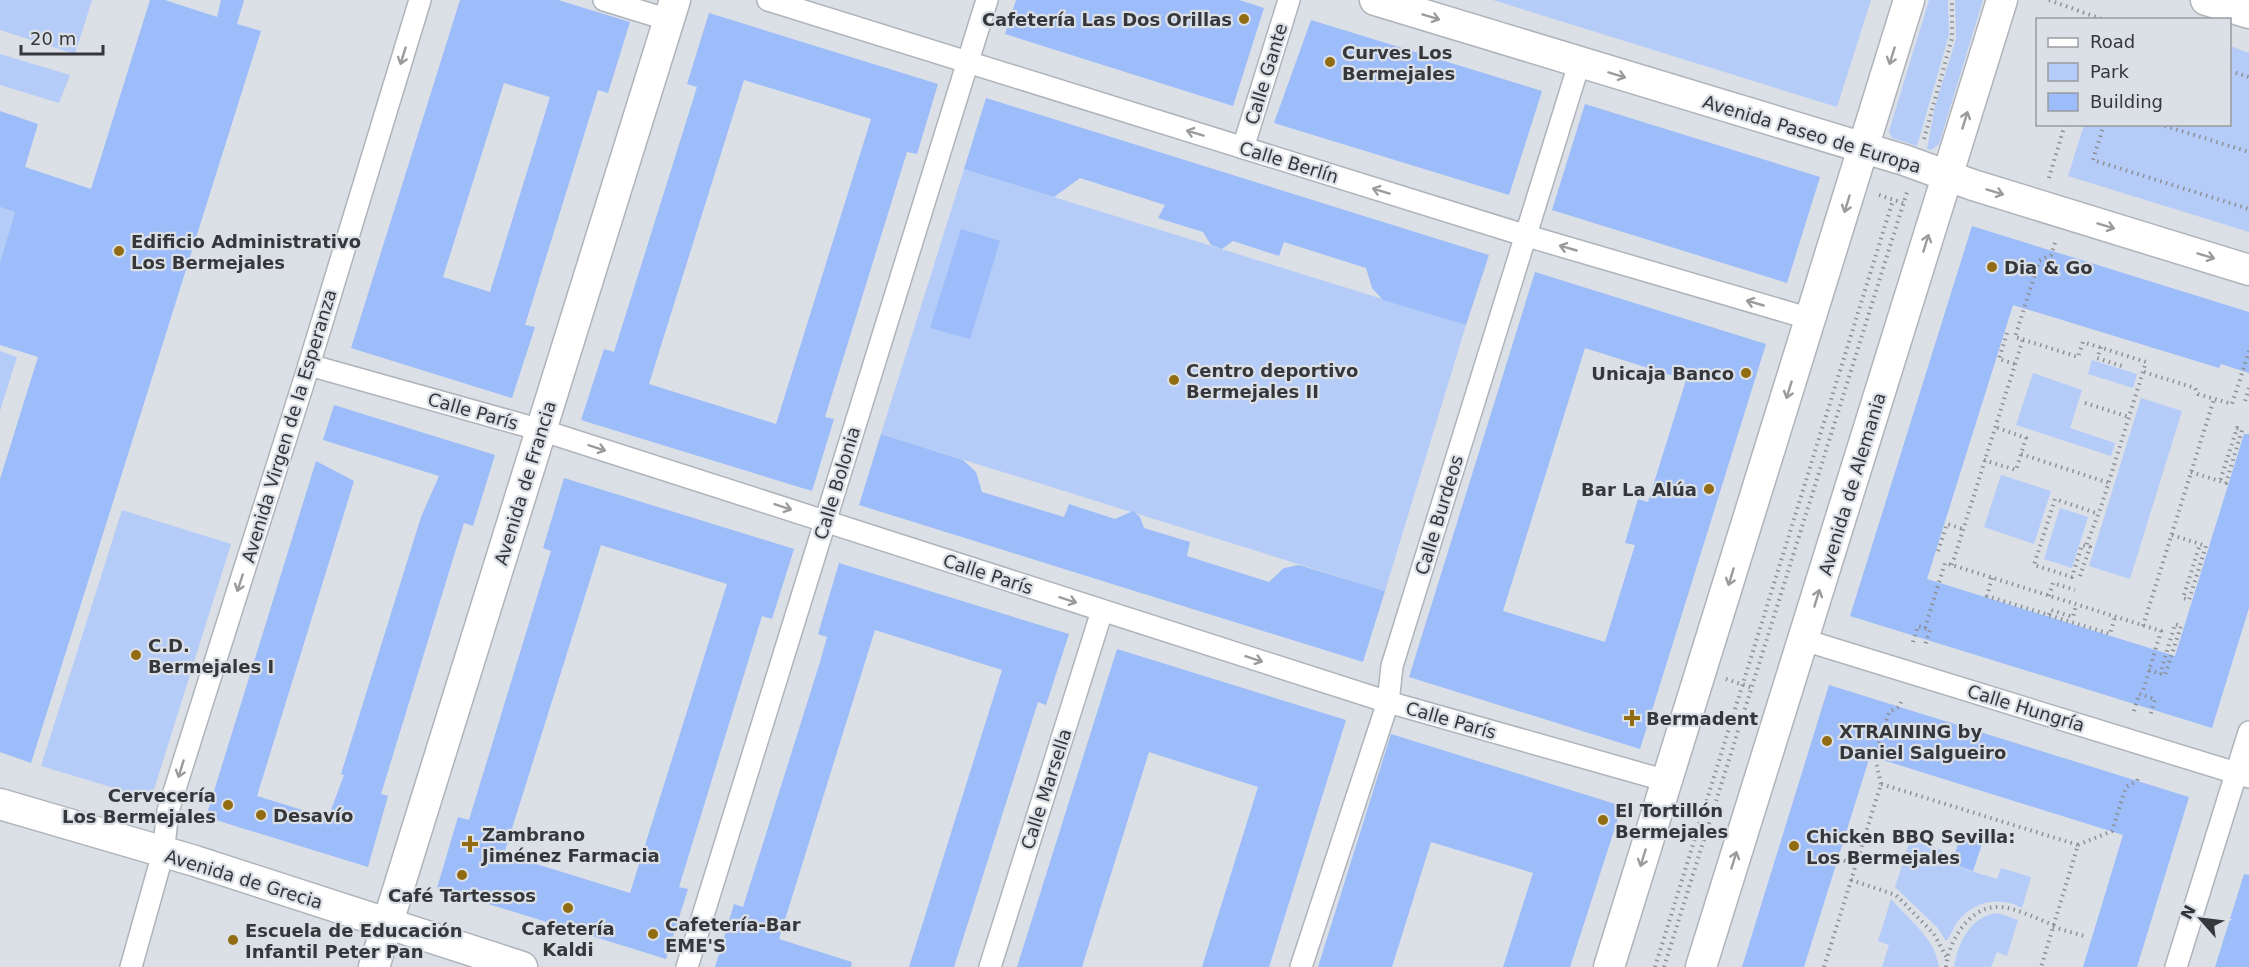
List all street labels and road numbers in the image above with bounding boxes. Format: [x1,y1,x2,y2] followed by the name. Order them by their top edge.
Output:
[1241,21,1291,127] street label: Calle Gante
[1700,91,1924,177] street label: Avenida Paseo de Europa
[1237,137,1341,187] street label: Calle Berlín
[237,287,341,565] street label: Avenida Virgen de la Esperanza
[425,388,521,434] street label: Calle París
[1814,390,1890,578] street label: Avenida de Alemania
[490,398,560,568] street label: Avenida de Francia
[810,424,864,542] street label: Calle Bolonia
[1411,453,1467,577] street label: Calle Burdeos
[940,550,1036,598] street label: Calle París
[1965,680,2087,736] street label: Calle Hungría
[1403,697,1499,743] street label: Calle París
[1017,726,1075,852] street label: Calle Marsella
[163,845,325,913] street label: Avenida de Grecia

